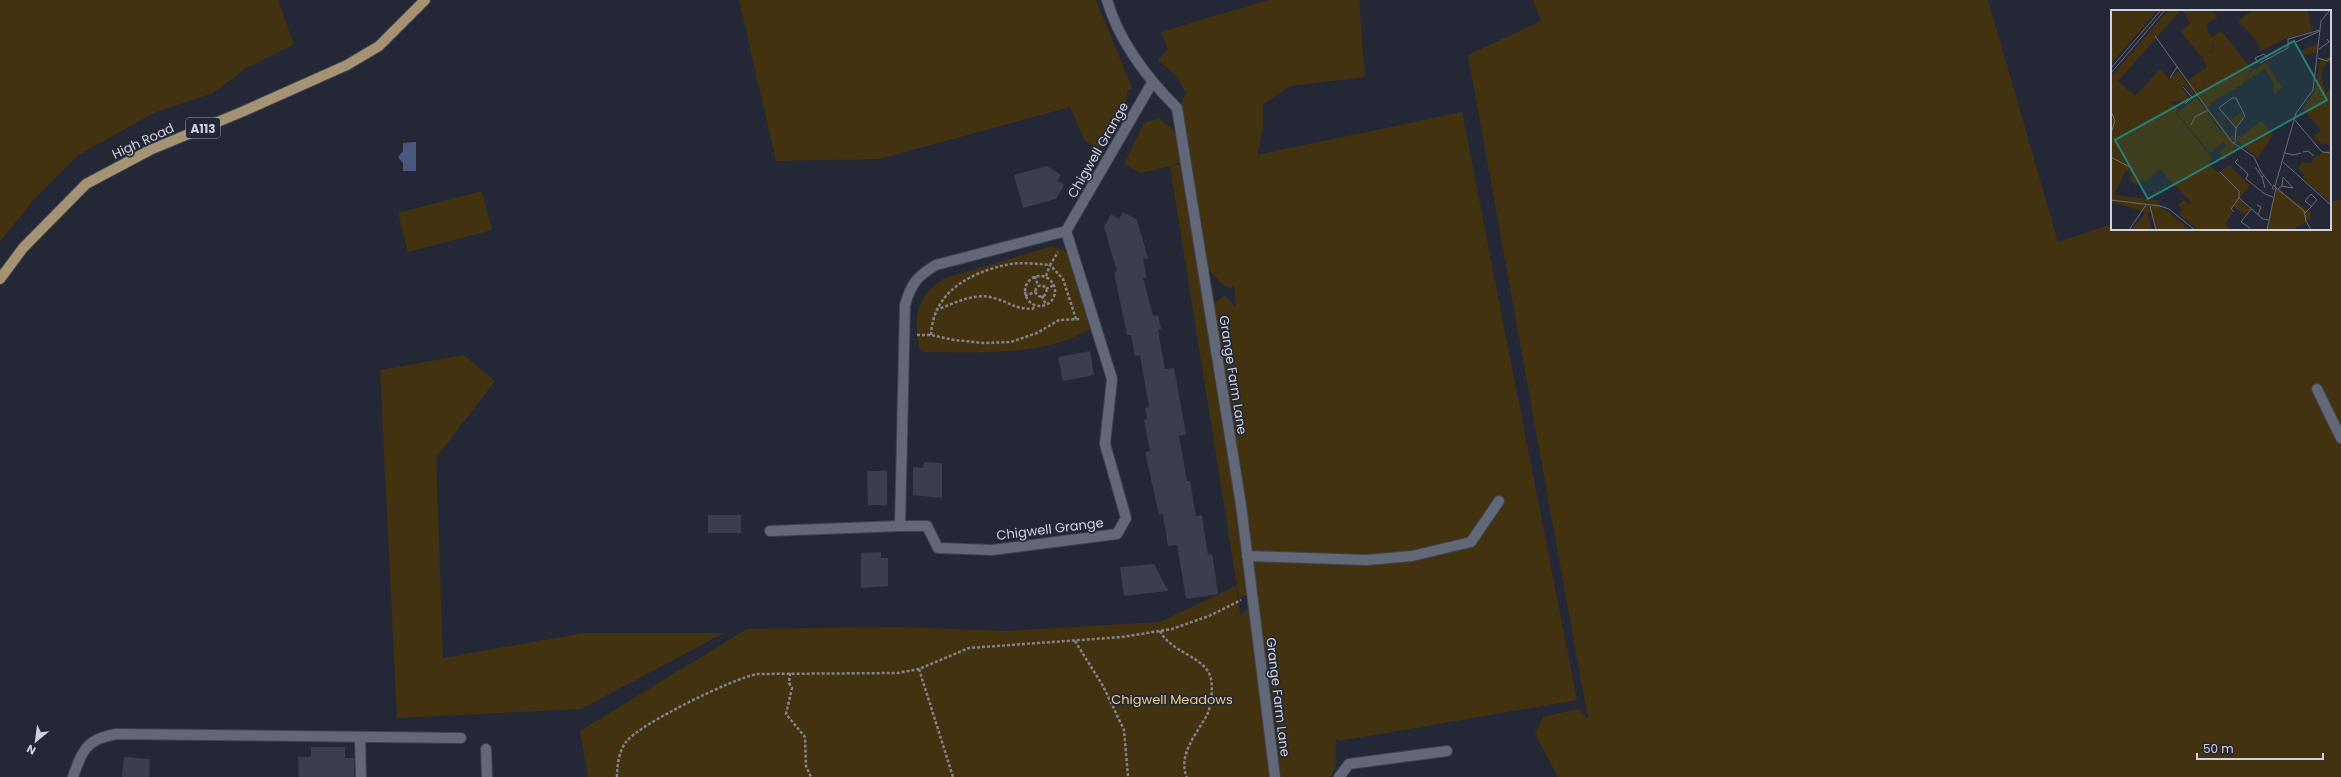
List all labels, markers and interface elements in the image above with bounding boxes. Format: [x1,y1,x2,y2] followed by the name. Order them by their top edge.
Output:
[2111,10,2331,230] inset map
[1063,99,1133,201] street label: Chigwell Grange
[109,118,177,164] street label: High Road
[186,118,220,138] road number: A113
[1214,314,1252,436] street label: Grange Farm Lane
[995,513,1105,545] street label: Chigwell Grange
[1261,636,1295,758] street label: Grange Farm Lane
[1111,690,1233,709] park label: Chigwell Meadows
[16,721,56,761] north arrow
[2197,735,2323,761] scale bar
[2203,740,2234,757] text: 50 m
[24,741,39,759] text: N

